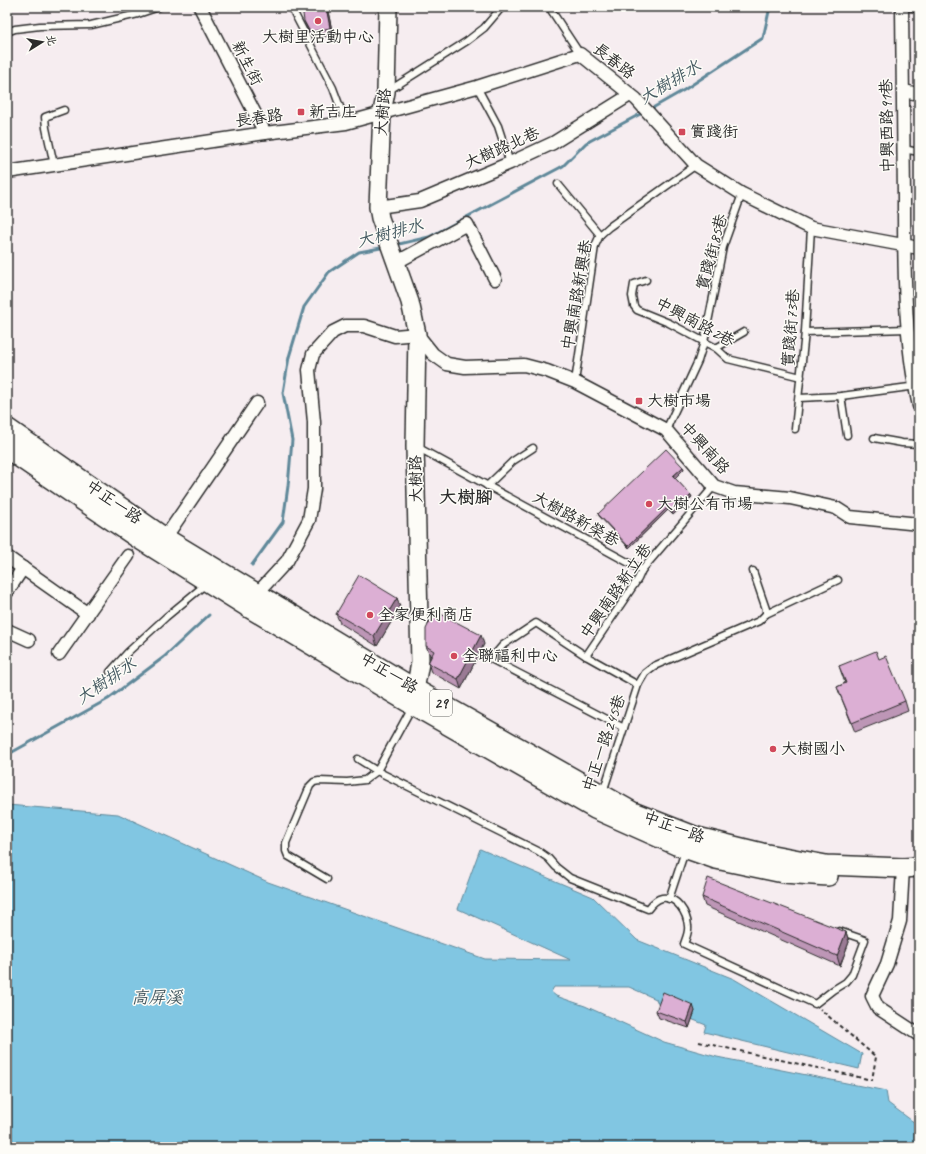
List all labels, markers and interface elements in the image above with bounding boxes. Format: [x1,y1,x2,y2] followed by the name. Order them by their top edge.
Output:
[313,16,323,26] marker: 大樹里活動中心
[22,22,62,62] north arrow
[262,27,374,47] place label: 大樹里活動中心
[44,33,60,47] text: 北
[227,37,267,89] street label: 新生街
[589,38,639,84] street label: 長春路
[635,55,705,109] water label: 大樹排水
[876,79,898,173] street label: 中興西路91巷
[371,87,395,137] street label: 大樹路
[309,102,357,122] place label: 新吉庄
[234,105,284,131] street label: 長春路
[296,107,306,117] marker: 新吉庄
[690,122,738,142] place label: 實踐街
[461,123,543,173] street label: 大樹路北巷
[677,127,687,137] marker: 實踐街
[692,212,732,292] street label: 實踐街85巷
[354,214,427,252] water label: 大樹排水
[557,238,597,352] street label: 中興南路新興巷
[778,288,804,368] street label: 實踐街73巷
[652,293,738,351] street label: 中興南路2巷
[647,391,711,411] place label: 大樹市場
[634,396,644,406] marker: 大樹市場
[676,418,734,478] street label: 中興南路
[406,455,426,503] street label: 大樹路
[82,475,146,529] street label: 中正一路
[439,486,493,508] district label: 大樹腳
[529,487,623,551] street label: 大樹路新榮巷
[657,494,753,514] place label: 大樹公有市場
[644,499,654,509] marker: 大樹公有市場
[576,539,656,643] street label: 中興南路新立巷
[378,605,474,625] place label: 全家便利商店
[365,610,375,620] marker: 全家便利商店
[462,646,558,666] place label: 全聯福利中心
[356,648,422,698] street label: 中正一路
[449,651,459,661] marker: 全聯福利中心
[72,653,141,709] water label: 大樹排水
[430,690,452,716] road number: 29
[578,692,630,794] street label: 中正一路245巷
[781,739,845,759] place label: 大樹國小
[768,744,778,754] marker: 大樹國小
[641,807,707,847] street label: 中正一路
[132,987,183,1008] water label: 高屏溪

